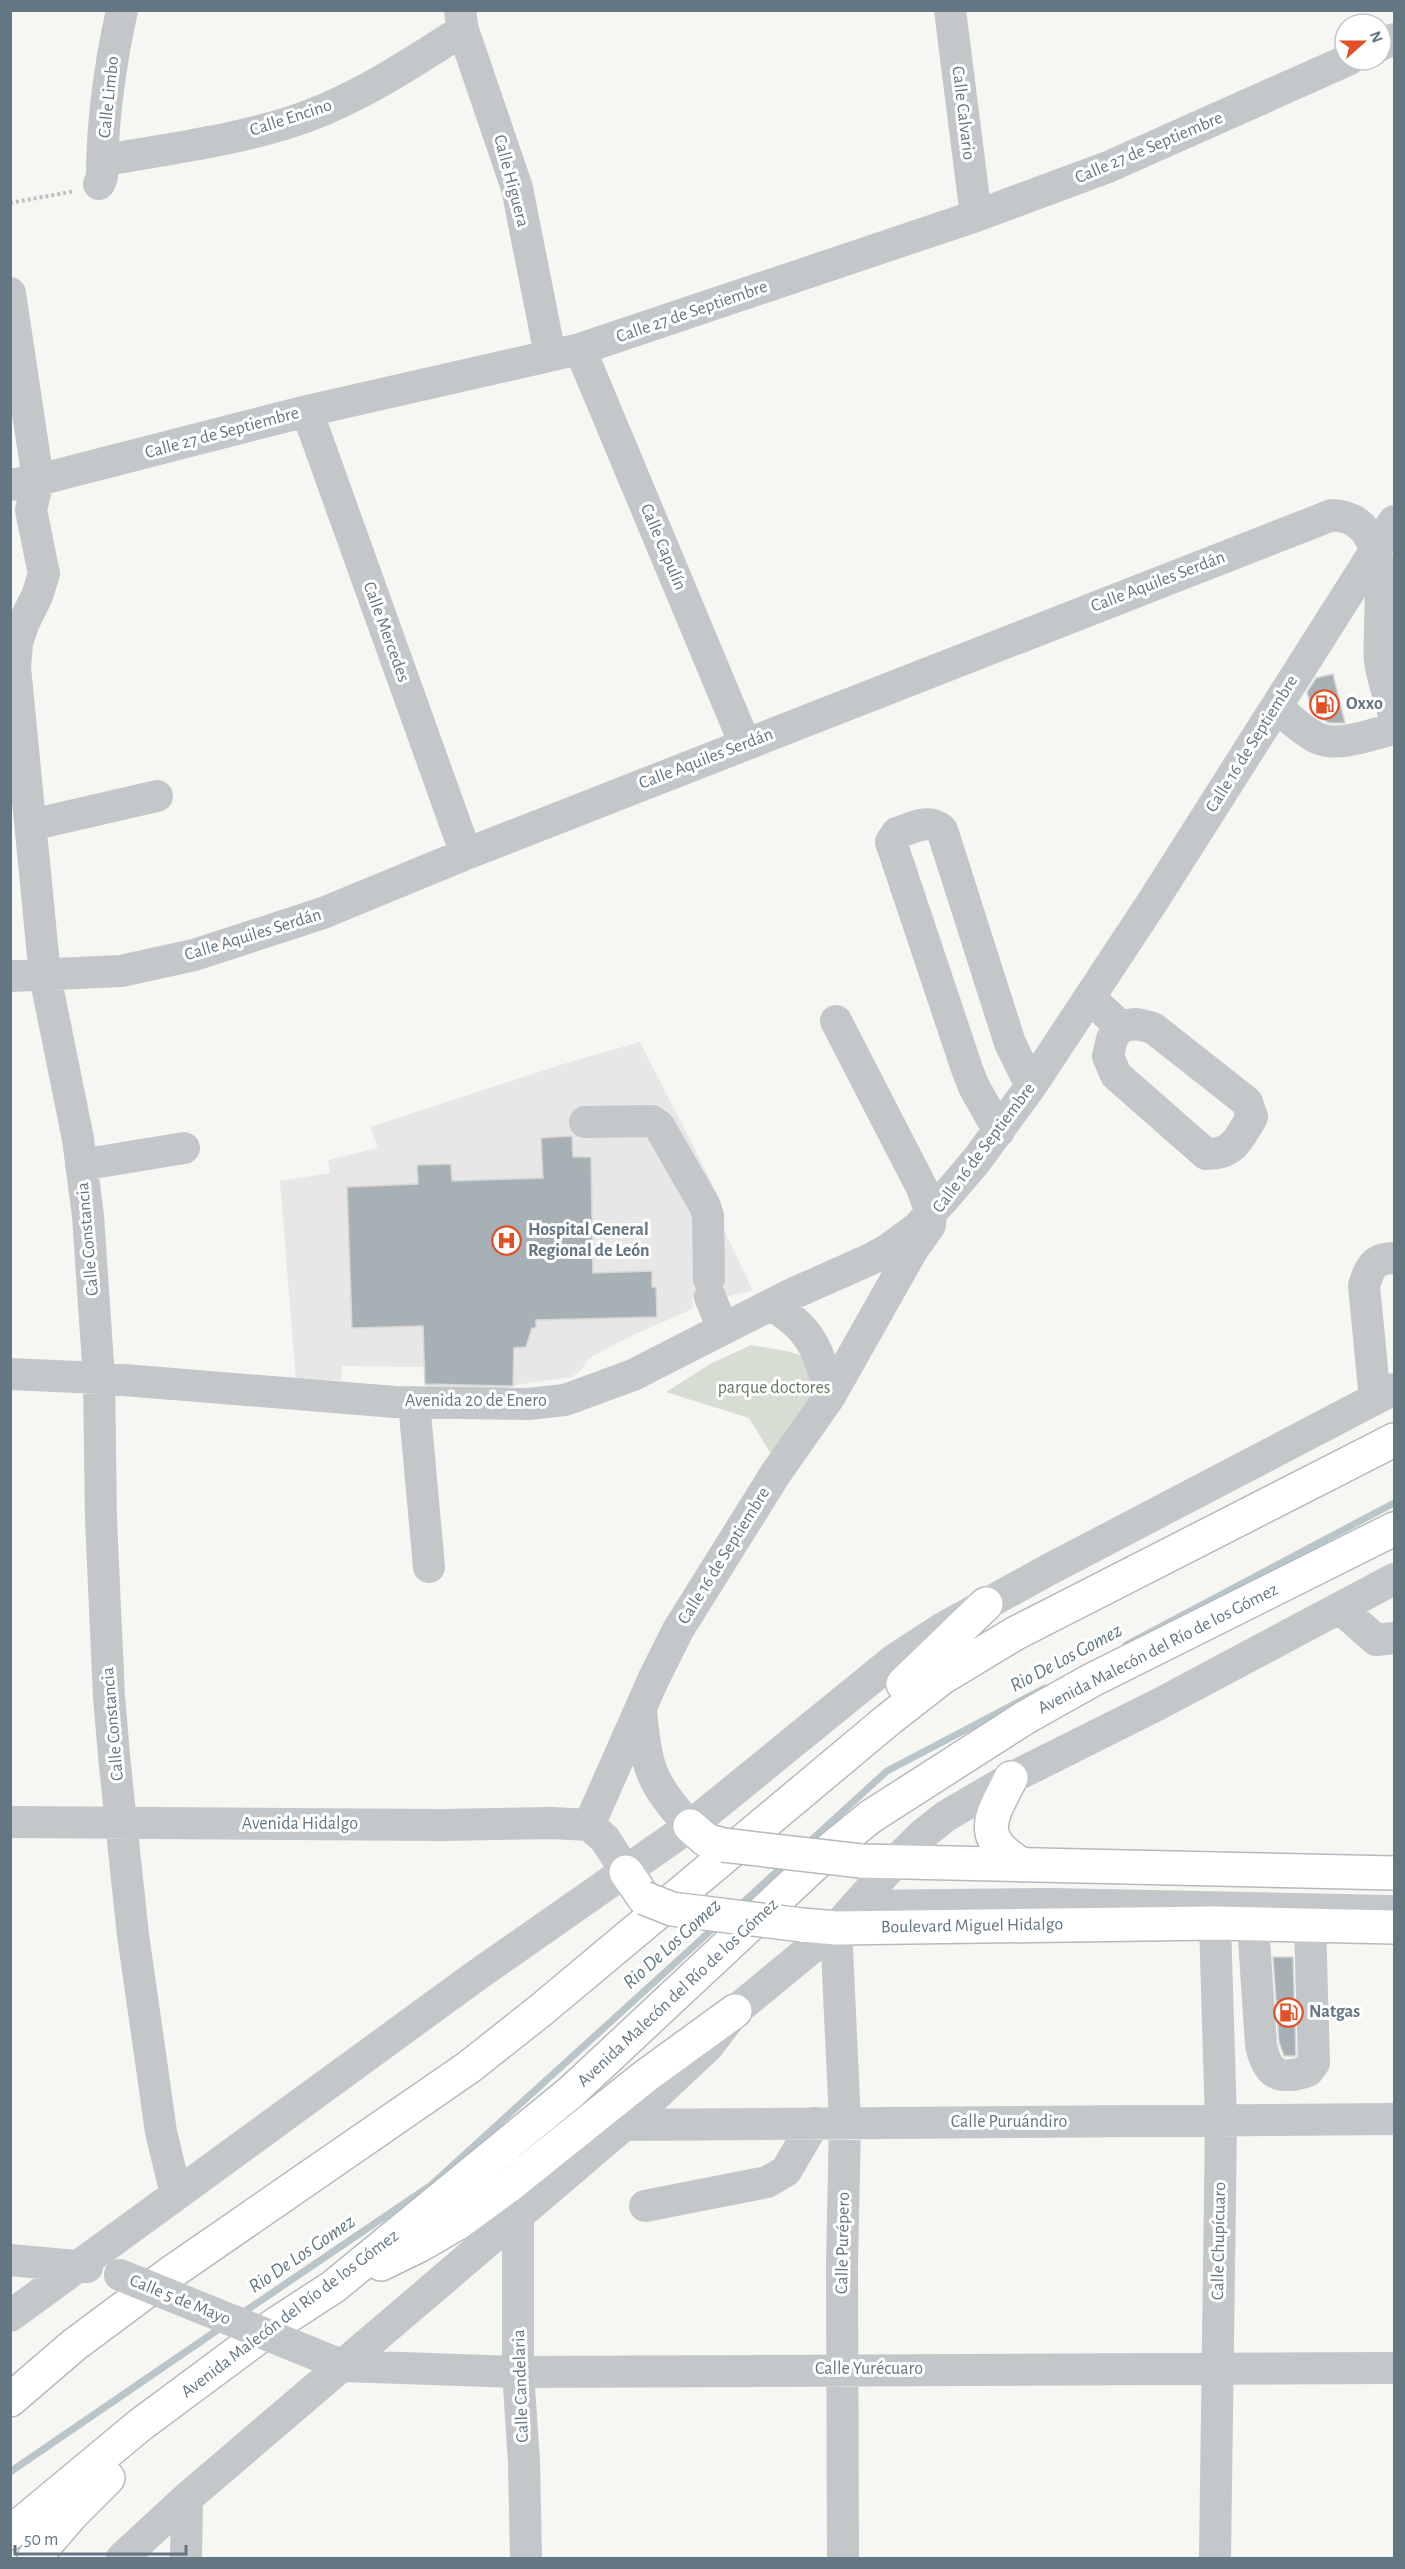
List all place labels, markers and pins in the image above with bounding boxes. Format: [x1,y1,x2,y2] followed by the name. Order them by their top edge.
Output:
[1309,688,1341,720] fuel station icon: Oxxo
[1346,695,1383,713] place label: Oxxo
[528,1221,650,1260] place label: Hospital General Regional de León
[491,1224,523,1256] hospital icon: Hospital General Regional de León
[1272,1996,1304,2028] fuel station icon: Natgas
[1309,2003,1360,2021] place label: Natgas

